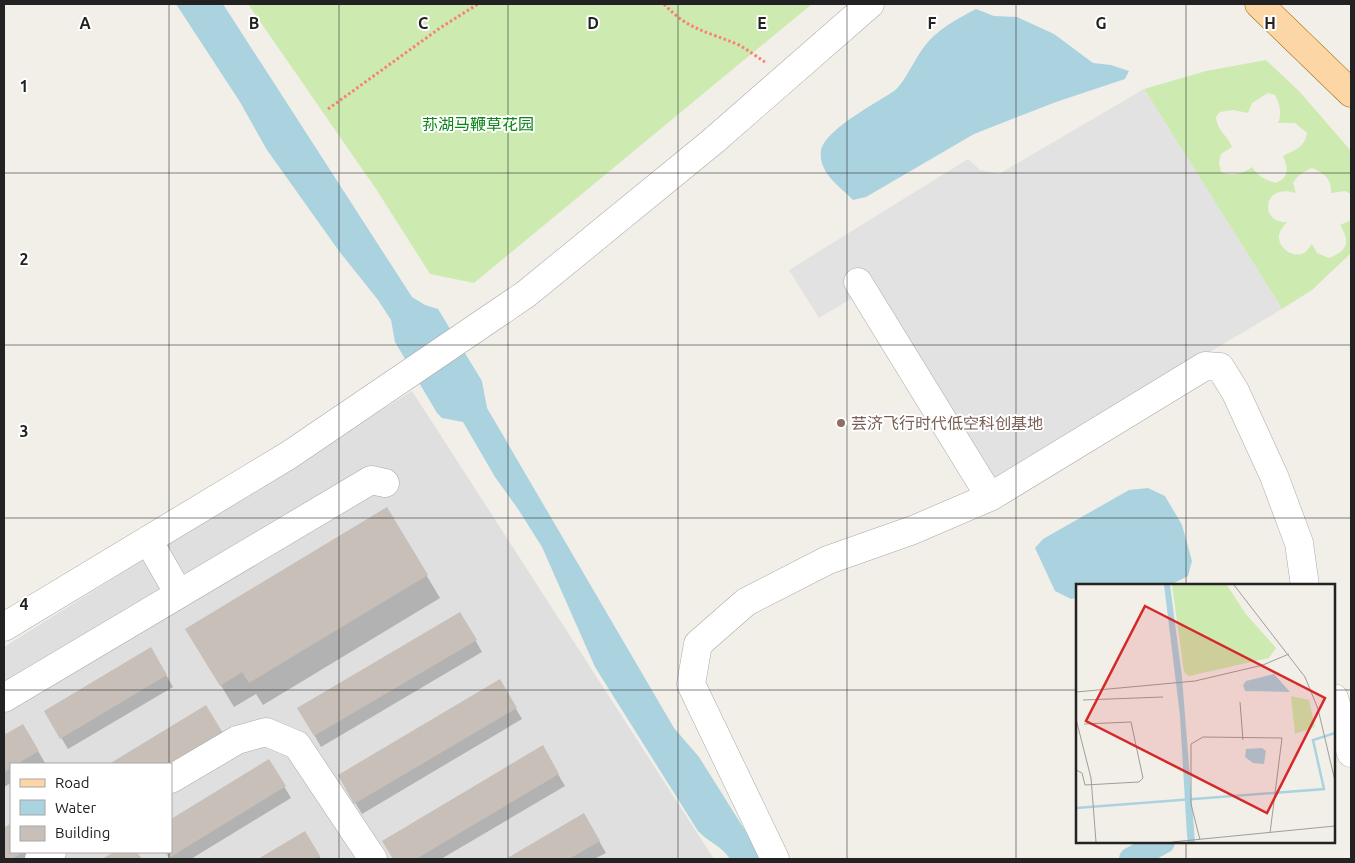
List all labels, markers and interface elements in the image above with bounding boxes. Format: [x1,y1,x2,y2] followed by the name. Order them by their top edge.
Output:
[79,14,91,32] text: A
[249,14,259,32] text: B
[418,14,428,32] text: C
[587,14,599,32] text: D
[757,14,767,32] text: E
[928,14,937,32] text: F
[1095,14,1107,32] text: G
[1264,14,1276,32] text: H
[19,77,29,95] text: 1
[422,115,534,133] park label: 荪湖马鞭草花园
[19,250,29,268] text: 2
[851,414,1043,432] place label: 芸济飞行时代低空科创基地
[835,417,847,429] marker: 芸济飞行时代低空科创基地
[19,422,29,440] text: 3
[1076,584,1335,843] inset map
[19,595,29,613] text: 4
[10,763,172,853] legend
[55,774,90,791] text: Road
[55,799,96,816] text: Water
[55,824,110,841] text: Building

